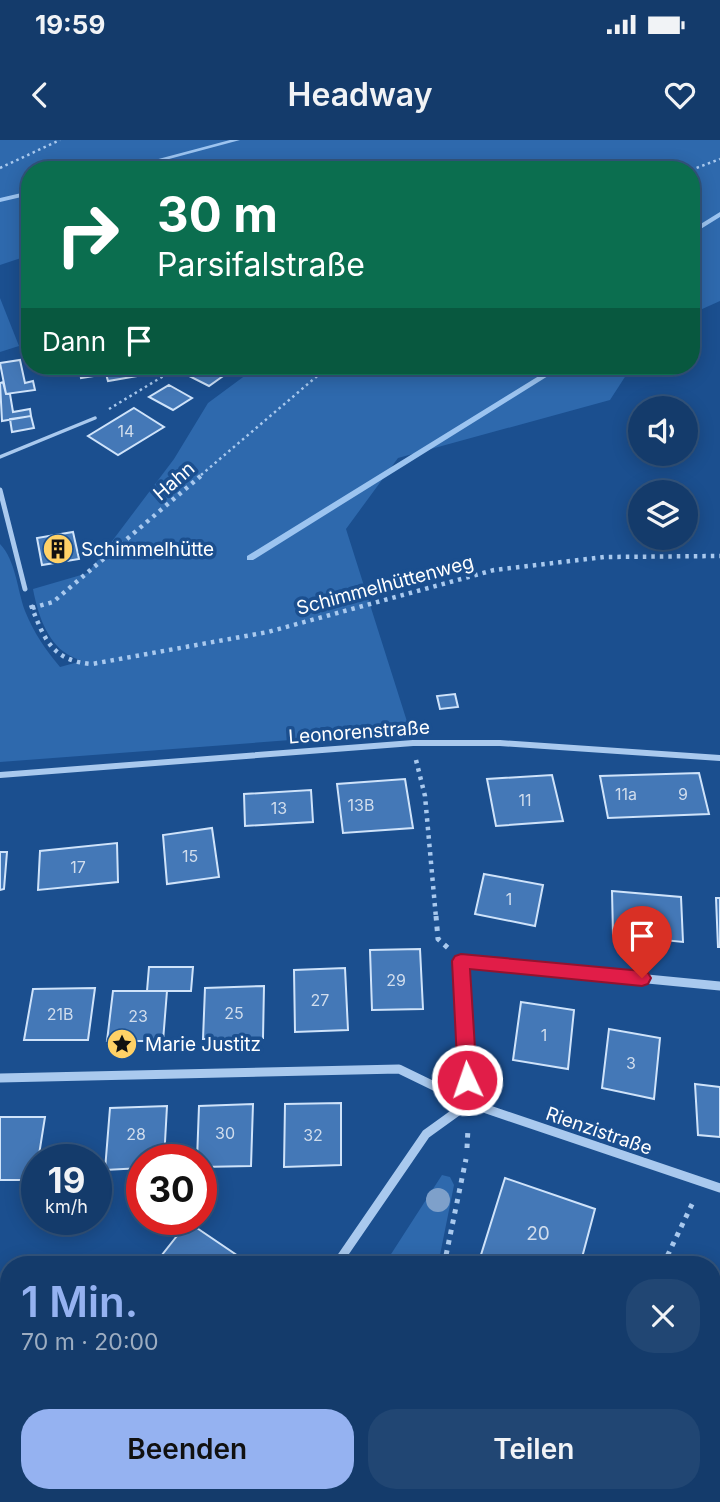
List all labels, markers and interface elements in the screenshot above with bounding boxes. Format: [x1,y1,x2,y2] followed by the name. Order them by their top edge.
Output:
[35,9,105,40] text: 19:59
[288,75,432,114] text: Headway
[21,76,59,114] icon: back
[661,76,699,114] icon: heart
[157,185,278,244] text: 30 m
[42,189,133,280] icon: right
[157,245,365,284] text: Parsifalstraße
[120,322,158,360] icon: arrive
[42,326,106,357] text: Dann
[628,396,698,550] map controls
[628,396,698,466] button: sound
[118,421,134,441] house number: 14
[149,457,199,505] street label: Hahn
[628,480,698,550] button: layers
[41,532,75,566] building icon: Schimmelhütte
[81,538,214,561] place label: Schimmelhütte
[294,550,476,620] street label: Schimmelhüttenweg
[287,716,431,748] street label: Leonorenstraße
[615,784,637,804] house number: 11a
[678,784,688,804] house number: 9
[518,790,532,810] house number: 11
[348,795,374,815] house number: 13B
[271,798,287,818] house number: 13
[182,846,198,866] house number: 15
[70,857,86,877] house number: 17
[506,889,512,909] house number: 1
[612,906,672,978] pin
[623,917,661,955] icon: arrive
[386,970,406,990] house number: 29
[311,990,329,1010] house number: 27
[224,1003,244,1023] house number: 25
[47,1004,73,1024] house number: 21B
[128,1006,148,1026] house number: 23
[541,1025,547,1045] house number: 1
[105,1027,139,1061] place icon: Marie Justitz
[145,1033,261,1056] place label: Marie Justitz
[430,1043,504,1117] position arrow
[626,1053,636,1073] house number: 3
[543,1102,655,1160] street label: Rienzistraße
[215,1123,235,1143] house number: 30
[126,1124,146,1144] house number: 28
[303,1125,323,1145] house number: 32
[126,1144,217,1235] speed limit sign: 30
[48,1159,85,1201] text: 19
[45,1196,88,1217] text: km/h
[526,1222,550,1245] house number: 20
[21,1276,138,1327] text: 1 Min.
[626,1279,700,1353] button: close
[21,1328,159,1356] text: 70 m · 20:00
[21,1409,354,1489] button: Beenden
[368,1409,700,1489] button: Teilen

